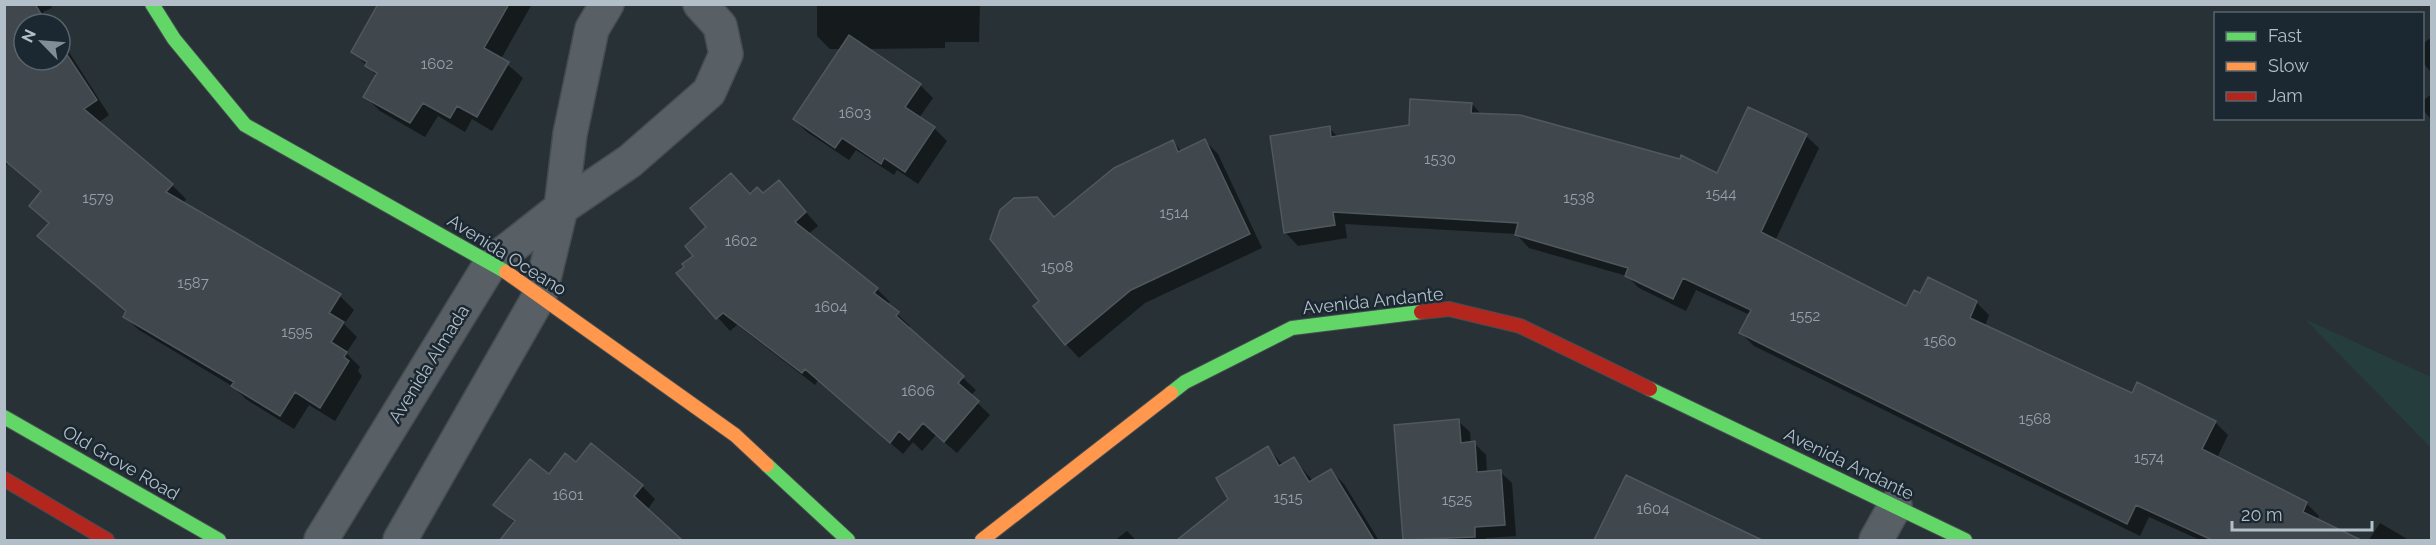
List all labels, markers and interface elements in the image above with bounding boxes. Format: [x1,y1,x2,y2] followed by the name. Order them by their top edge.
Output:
[12,12,72,72] north arrow
[2214,12,2424,120] legend
[2268,25,2302,46] text: Fast
[18,26,40,45] text: N
[421,55,453,73] house number: 1602
[2268,55,2309,76] text: Slow
[2268,85,2303,106] text: Jam
[839,104,871,122] house number: 1603
[1424,150,1456,168] house number: 1530
[1706,185,1736,203] house number: 1544
[82,189,114,207] house number: 1579
[1563,189,1595,207] house number: 1538
[1159,204,1189,222] house number: 1514
[444,210,571,300] street label: Avenida Oceano
[725,232,757,250] house number: 1602
[1041,258,1073,276] house number: 1508
[177,274,209,292] house number: 1587
[1302,283,1445,318] street label: Avenida Andante
[815,298,847,316] house number: 1604
[384,301,473,427] street label: Avenida Almada
[1790,307,1820,325] house number: 1552
[281,323,313,341] house number: 1595
[1924,332,1956,350] house number: 1560
[901,382,935,400] house number: 1606
[2019,410,2051,428] house number: 1568
[59,421,183,504] street label: Old Grove Road
[1781,423,1918,504] street label: Avenida Andante
[2134,449,2164,467] house number: 1574
[552,486,584,504] house number: 1601
[1273,489,1303,507] house number: 1515
[1442,491,1472,509] house number: 1525
[2232,494,2372,532] scale bar
[1637,500,1669,518] house number: 1604
[2241,504,2283,525] text: 20 m

